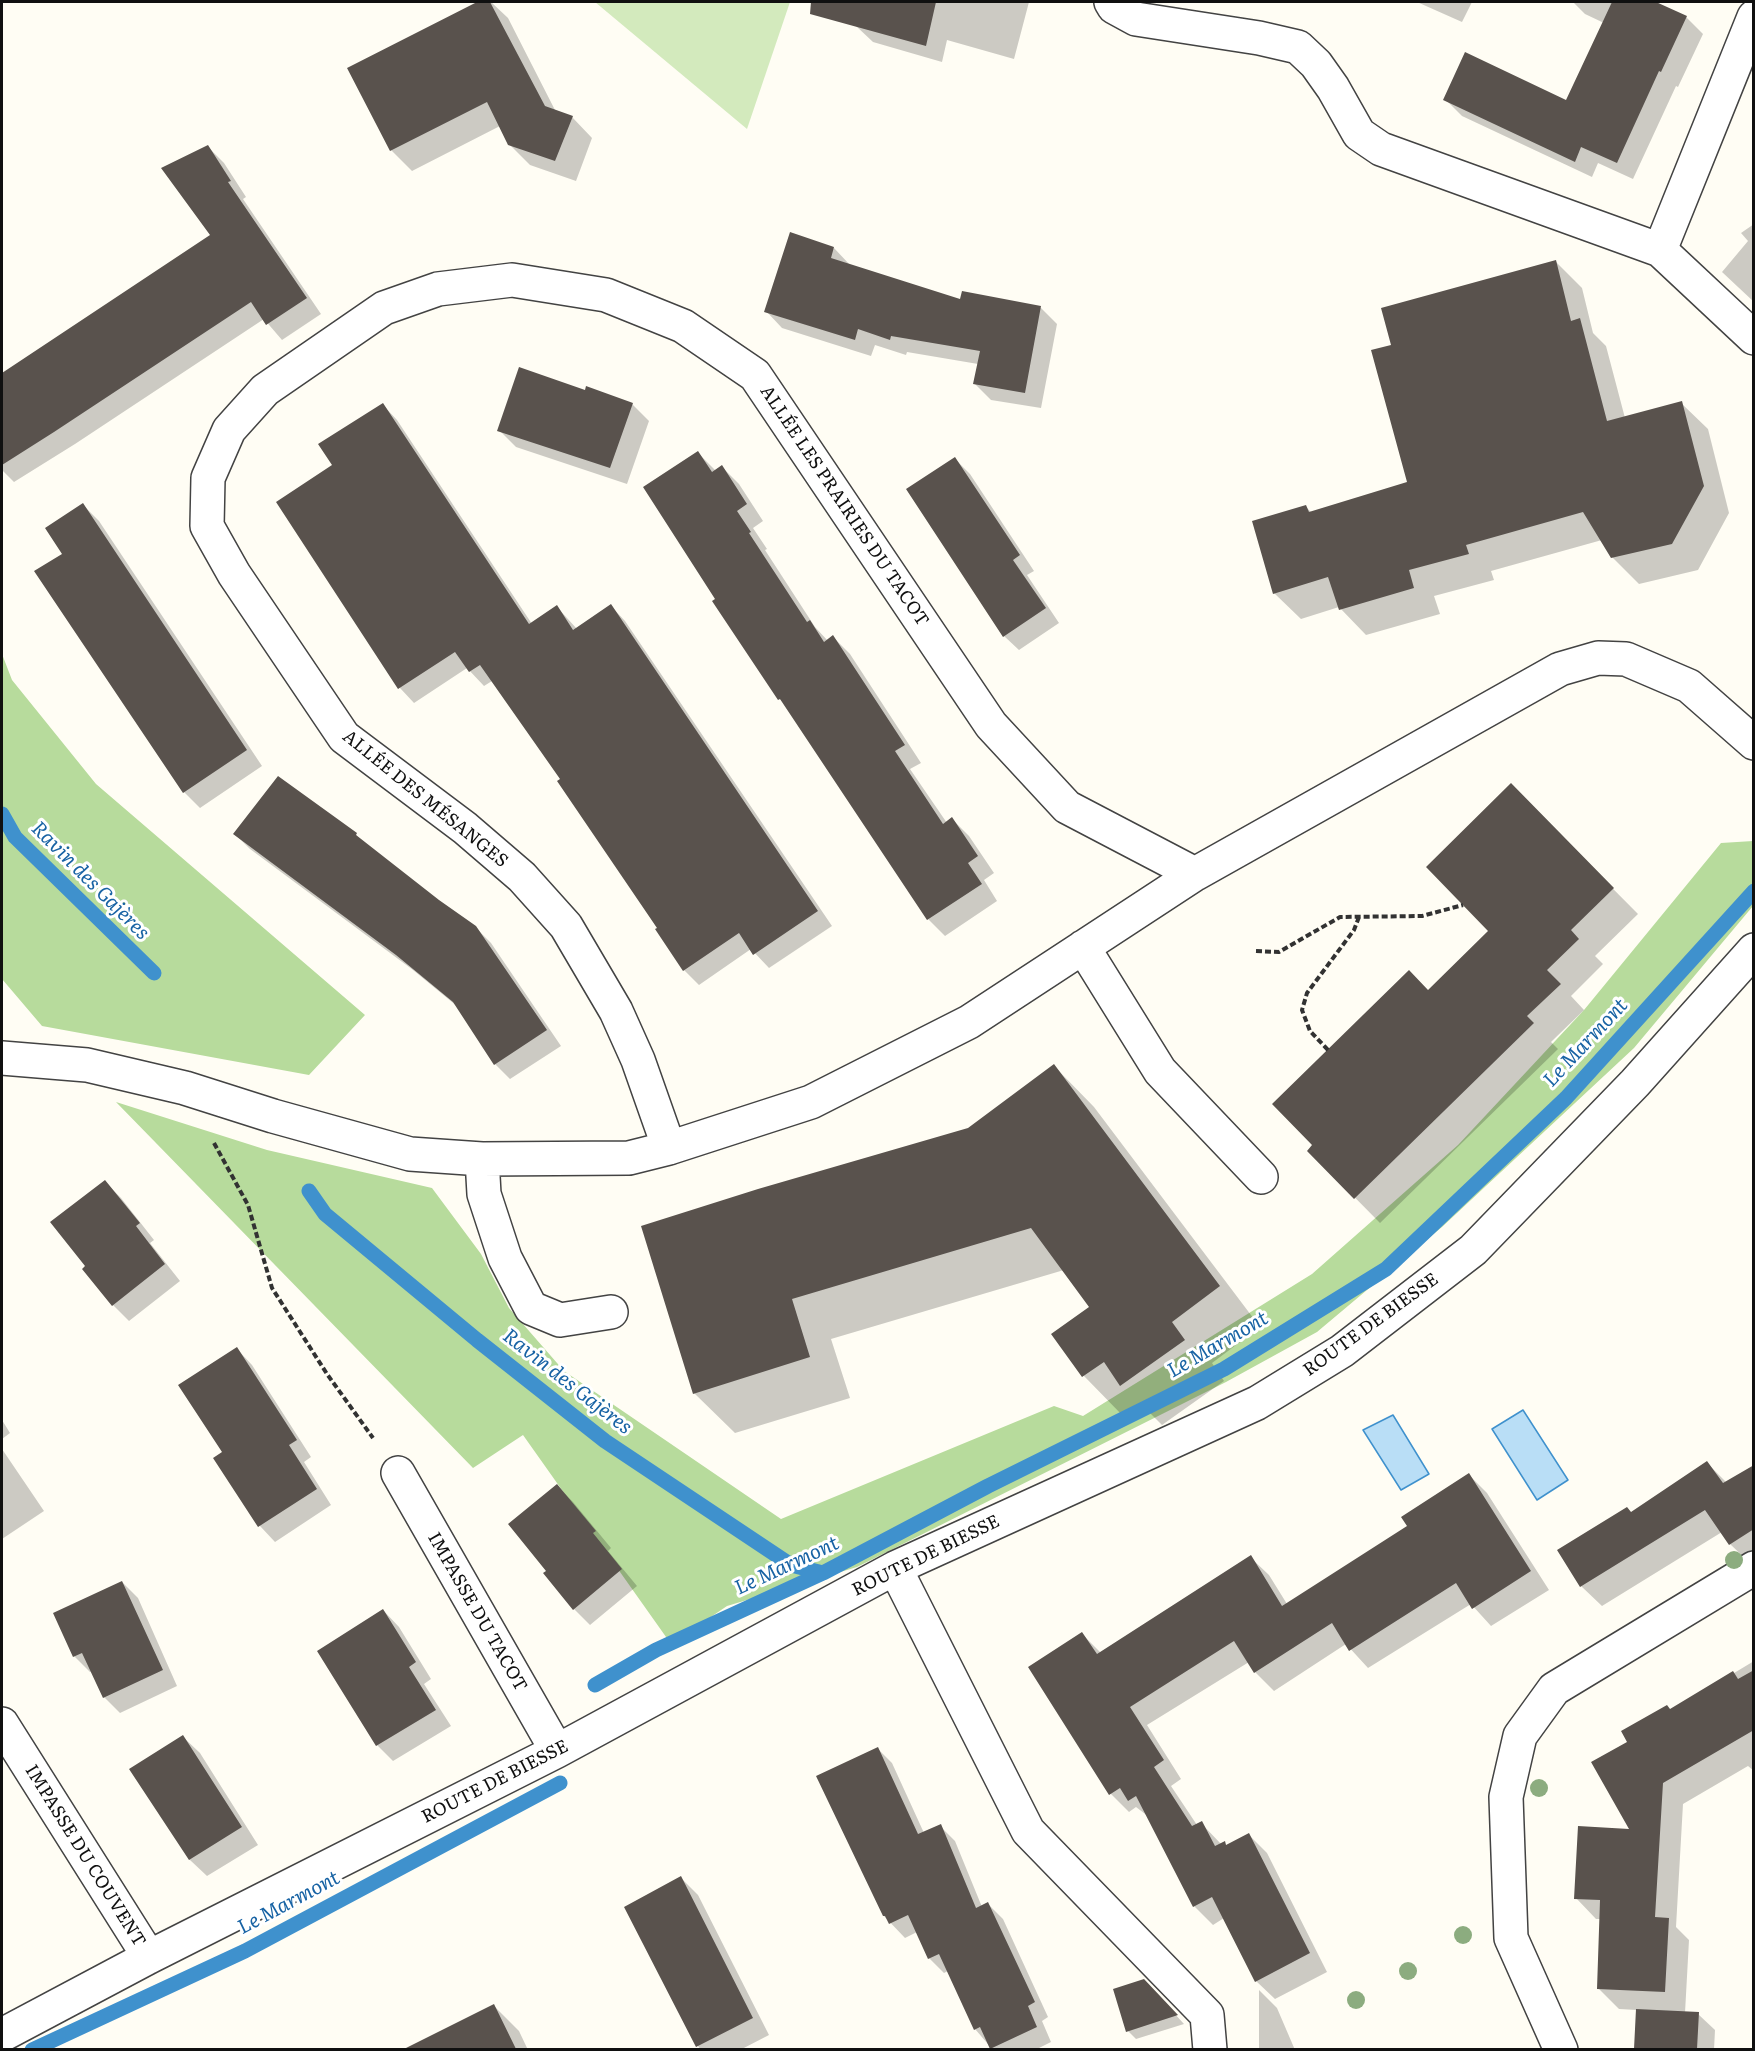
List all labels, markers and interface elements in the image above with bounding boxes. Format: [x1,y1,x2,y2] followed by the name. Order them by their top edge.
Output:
[755,381,933,631] street label: ALLÉE LES PRAIRIES DU TACOT
[338,726,512,872] street label: ALLÉE DES MÉSANGES
[26,817,154,945] water label: Ravin des Gajères
[1539,994,1633,1092] water label: Le Marmont
[1299,1269,1443,1381] street label: ROUTE DE BIESSE
[1164,1307,1272,1383] water label: Le Marmont
[498,1324,636,1440] water label: Ravin des Gajères
[849,1511,1003,1601] street label: ROUTE DE BIESSE
[423,1529,531,1695] street label: IMPASSE DU TACOT
[731,1531,843,1601] water label: Le Marmont
[418,1736,572,1828] street label: ROUTE DE BIESSE
[20,1761,150,1951] street label: IMPASSE DU COUVENT
[234,1866,344,1940] water label: Le Marmont

